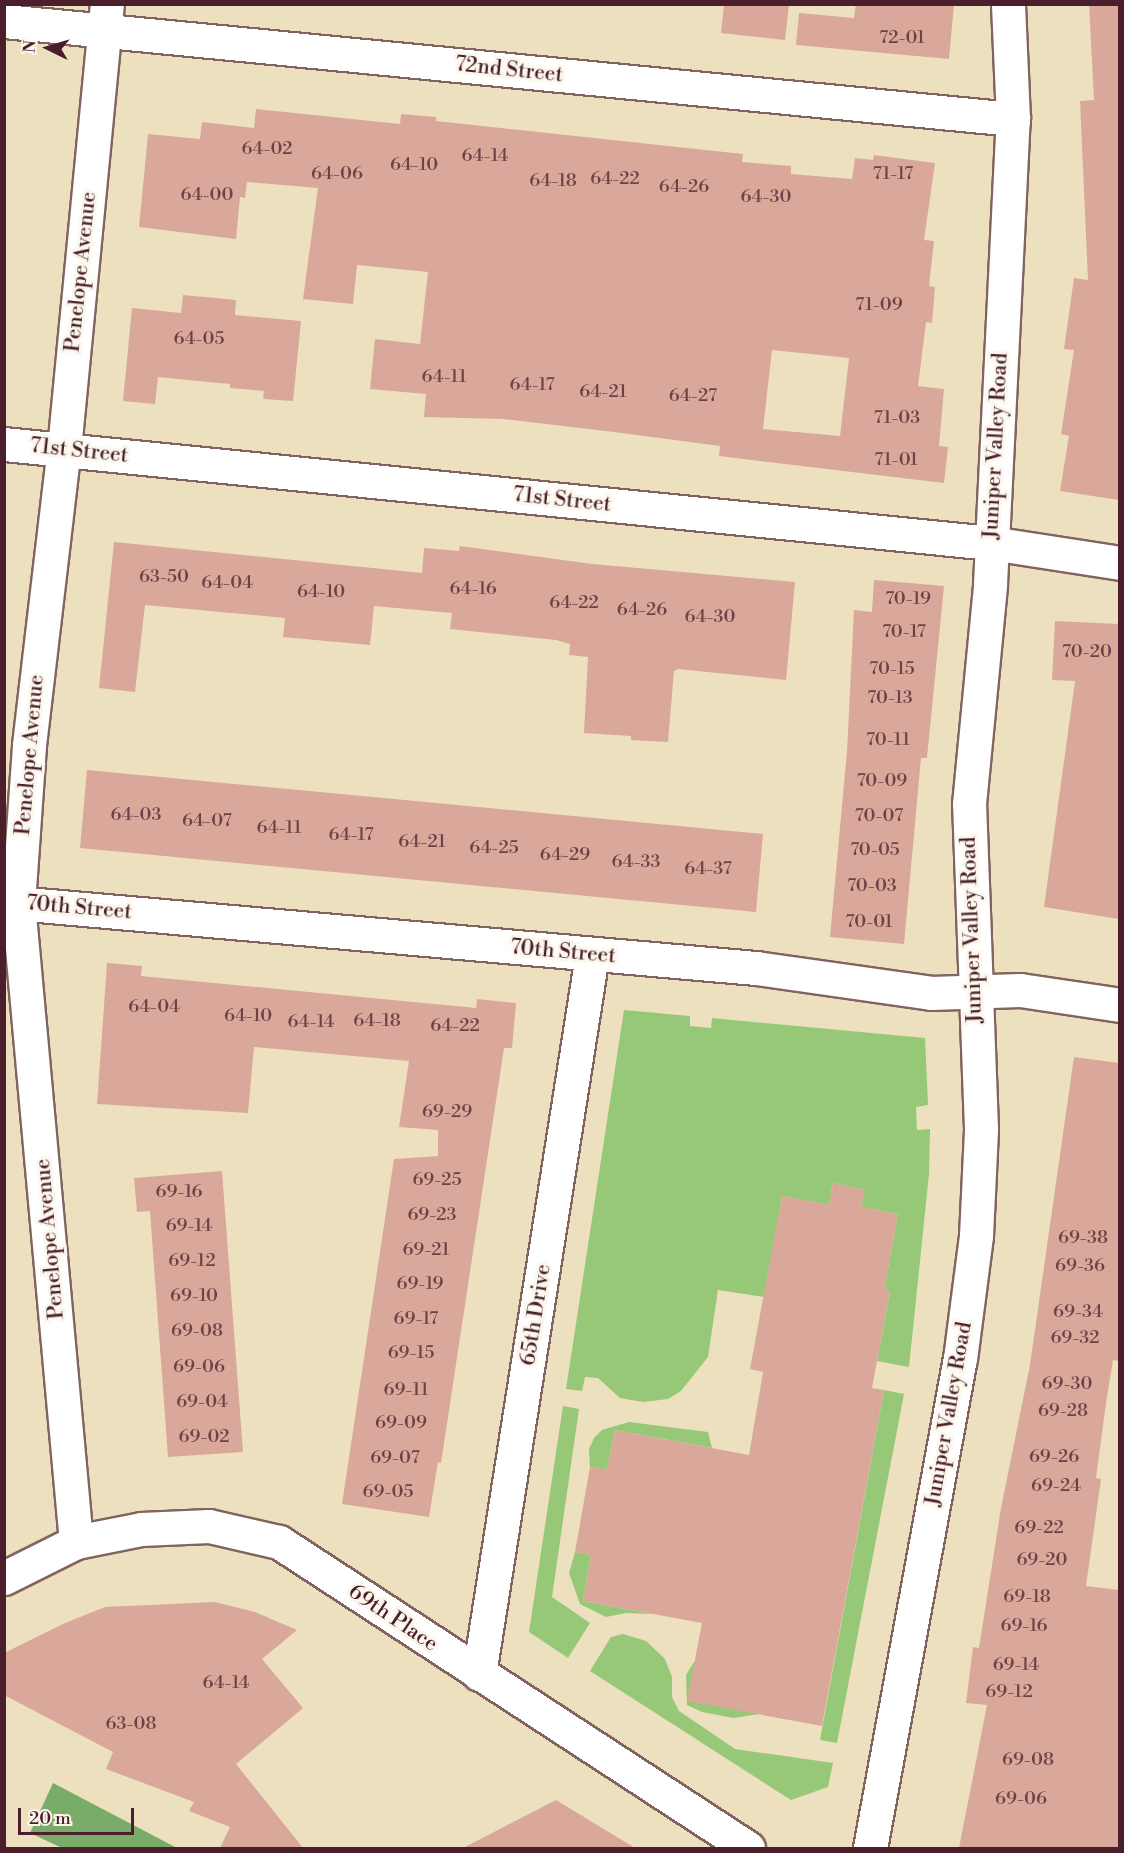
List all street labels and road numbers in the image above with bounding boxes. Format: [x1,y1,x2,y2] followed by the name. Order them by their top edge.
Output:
[454,52,564,88] street label: 72nd Street
[60,191,102,353] street label: Penelope Avenue
[979,352,1013,540] street label: Juniper Valley Road
[29,433,129,469] street label: 71st Street
[512,482,612,518] street label: 71st Street
[10,674,50,836] street label: Penelope Avenue
[956,836,988,1024] street label: Juniper Valley Road
[25,891,133,925] street label: 70th Street
[509,935,617,969] street label: 70th Street
[30,1158,70,1320] street label: Penelope Avenue
[516,1263,556,1367] street label: 65th Drive
[920,1320,978,1508] street label: Juniper Valley Road
[344,1579,442,1657] street label: 69th Place

